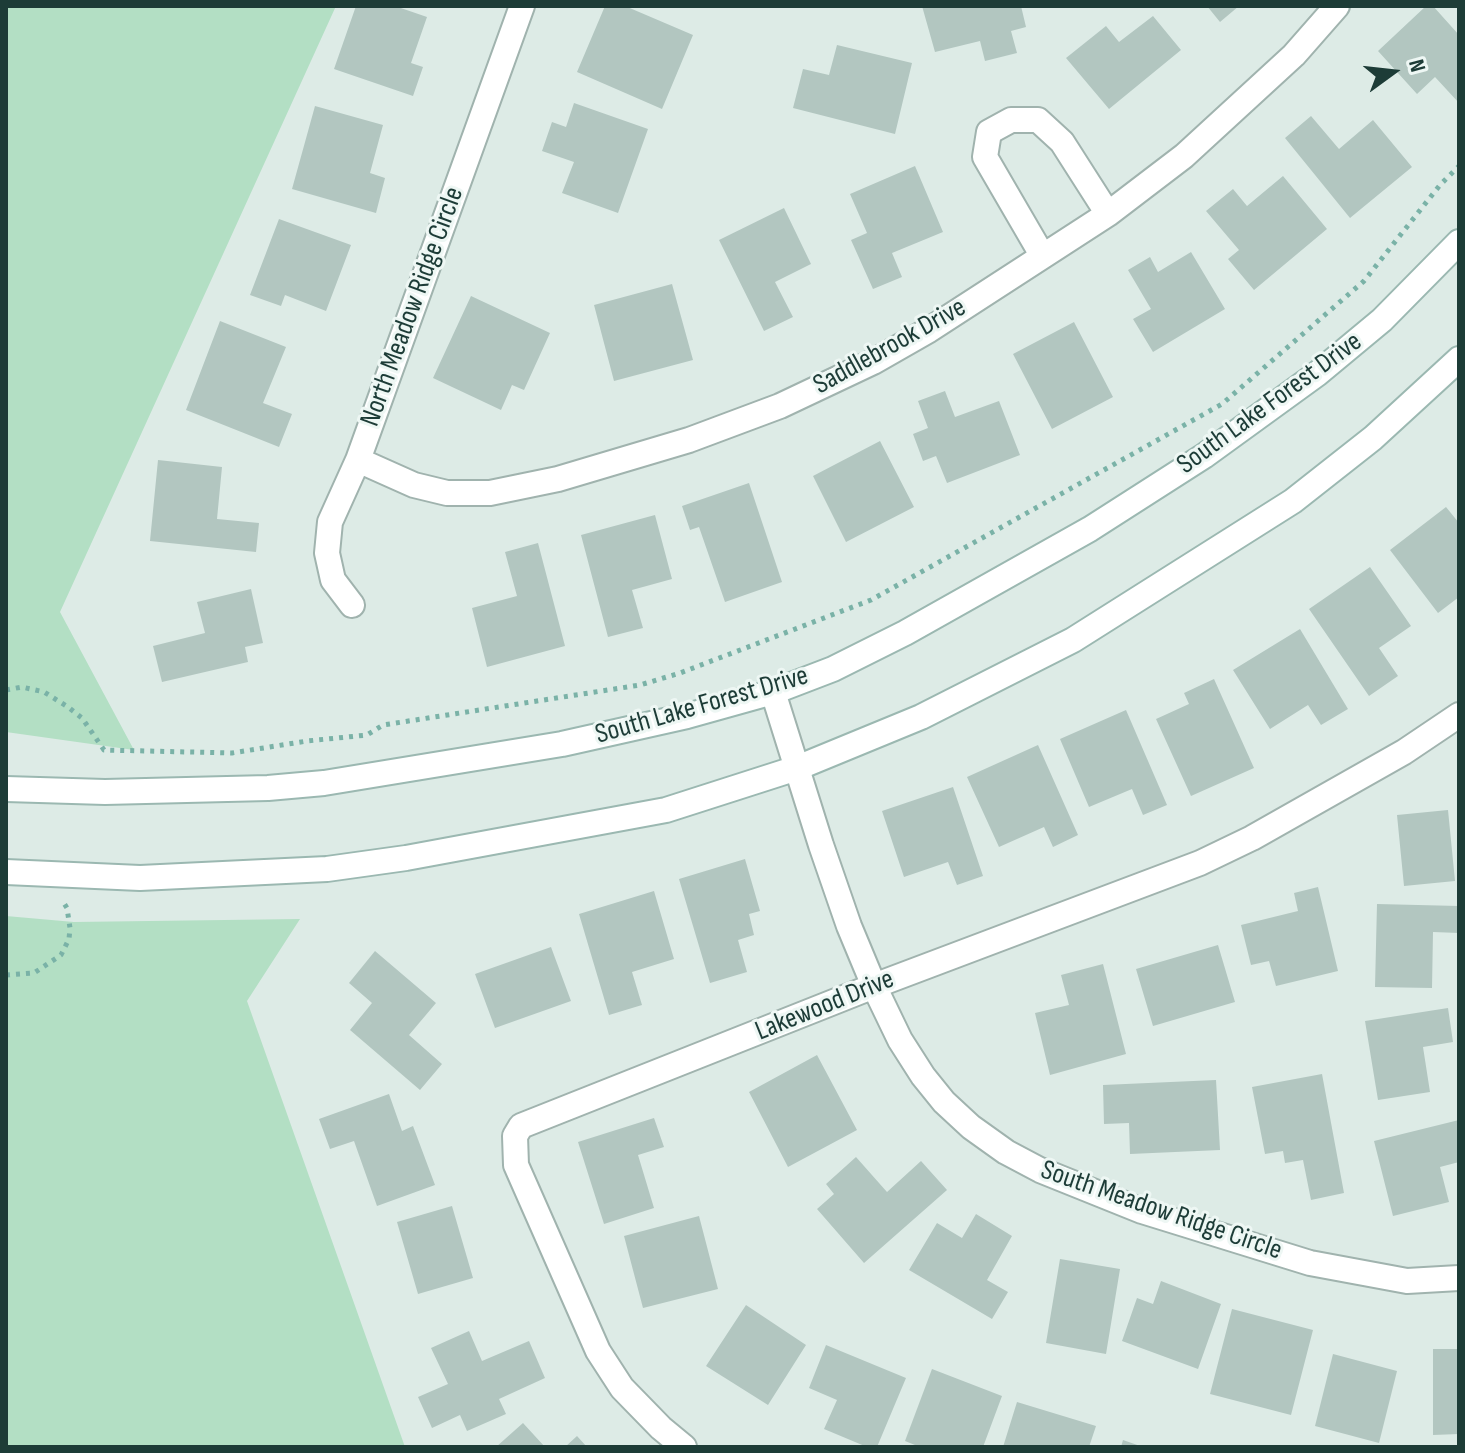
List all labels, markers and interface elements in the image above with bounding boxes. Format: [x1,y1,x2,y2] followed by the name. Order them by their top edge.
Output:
[1353,32,1433,112] north arrow
[1402,56,1431,75] text: N
[354,183,472,431] street label: North Meadow Ridge Circle
[808,291,972,403] street label: Saddlebrook Drive
[1171,326,1369,482] street label: South Lake Forest Drive
[592,660,812,752] street label: South Lake Forest Drive
[751,963,899,1049] street label: Lakewood Drive
[1036,1154,1286,1268] street label: South Meadow Ridge Circle

